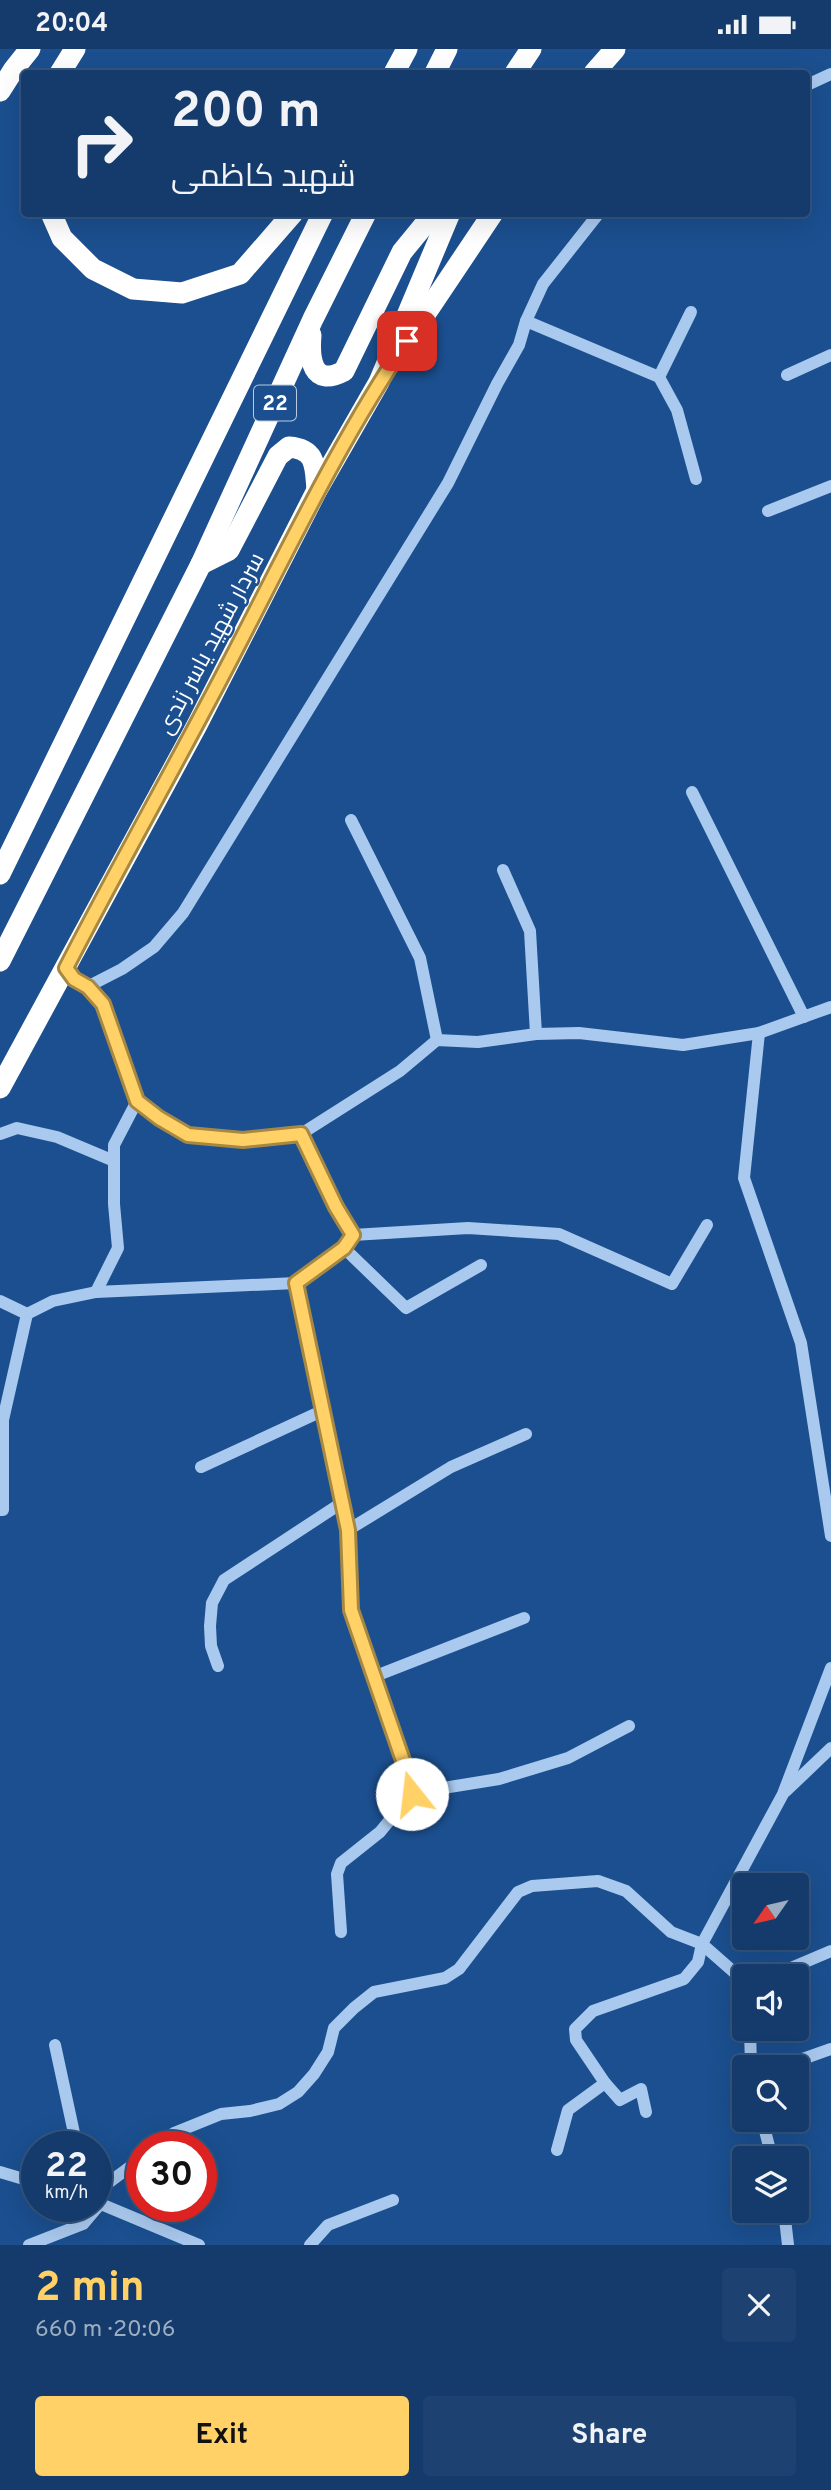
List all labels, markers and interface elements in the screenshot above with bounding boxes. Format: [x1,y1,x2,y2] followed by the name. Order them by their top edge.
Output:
[35,8,108,41] text: 20:04
[171,83,321,145] text: 200 m
[56,98,147,189] icon: right
[171,158,356,198] text: شهید کاظمی
[377,311,437,371] pin
[388,322,426,360] icon: arrive
[254,385,296,421] road number: 22
[152,548,272,740] street label: سردار شهید یاسر زندی
[375,1757,449,1831] position arrow
[732,1873,808,1949] north arrow
[732,1873,809,2223] map controls
[732,1964,809,2041] button: sound
[732,2055,809,2132] button: search
[126,2131,217,2222] speed limit sign: 30
[45,2145,88,2189] text: 22
[732,2146,809,2223] button: layers
[45,2182,88,2205] text: km/h
[35,2263,145,2316] text: 2 min
[722,2268,796,2342] button: close
[35,2316,175,2345] text: 660 m · 20:06
[35,2396,409,2476] button: Exit
[423,2396,796,2476] button: Share

